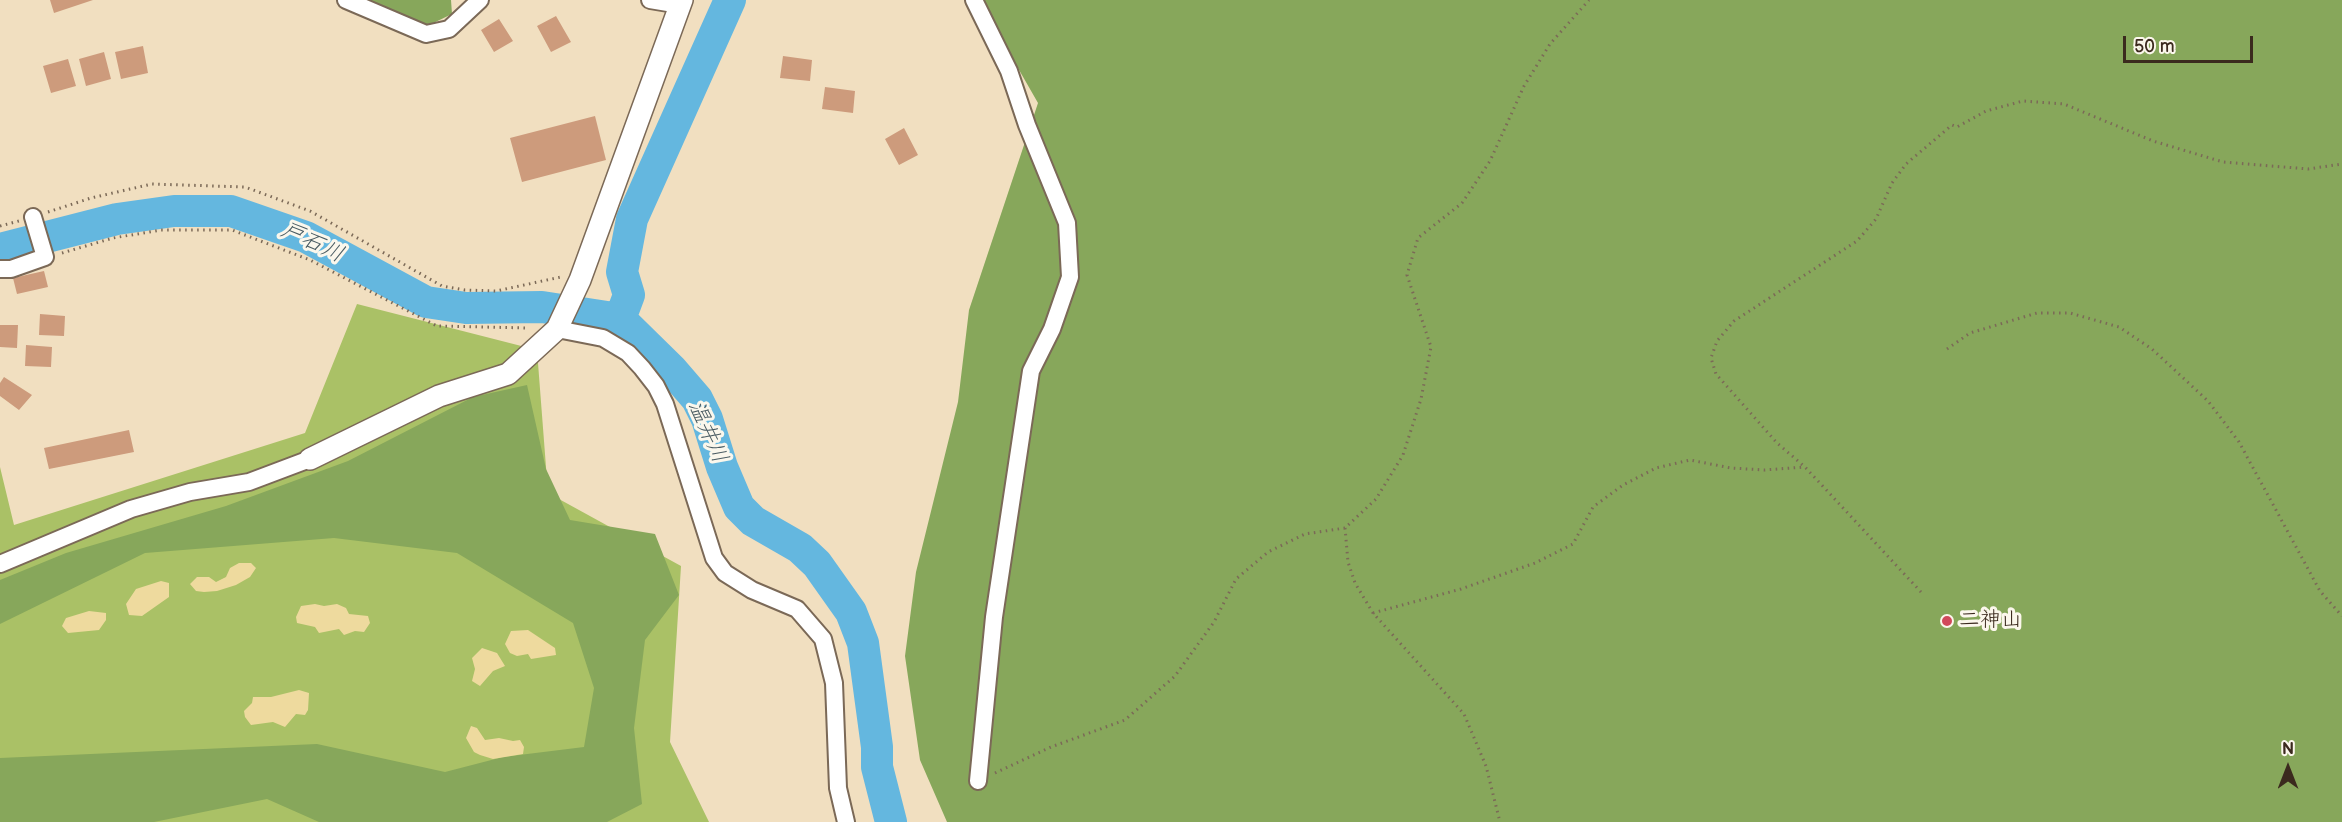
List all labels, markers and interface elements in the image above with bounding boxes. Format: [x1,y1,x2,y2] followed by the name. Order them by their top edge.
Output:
[2126,24,2256,62] scale bar
[2134,36,2175,57] text: 50 m
[277,217,347,269] water label: 戸石川
[682,396,732,468] water label: 温井川
[1959,608,2022,634] place label: 二神山
[1940,614,1954,628] marker: 二神山
[2258,738,2318,798] north arrow
[2282,740,2294,759] text: N

